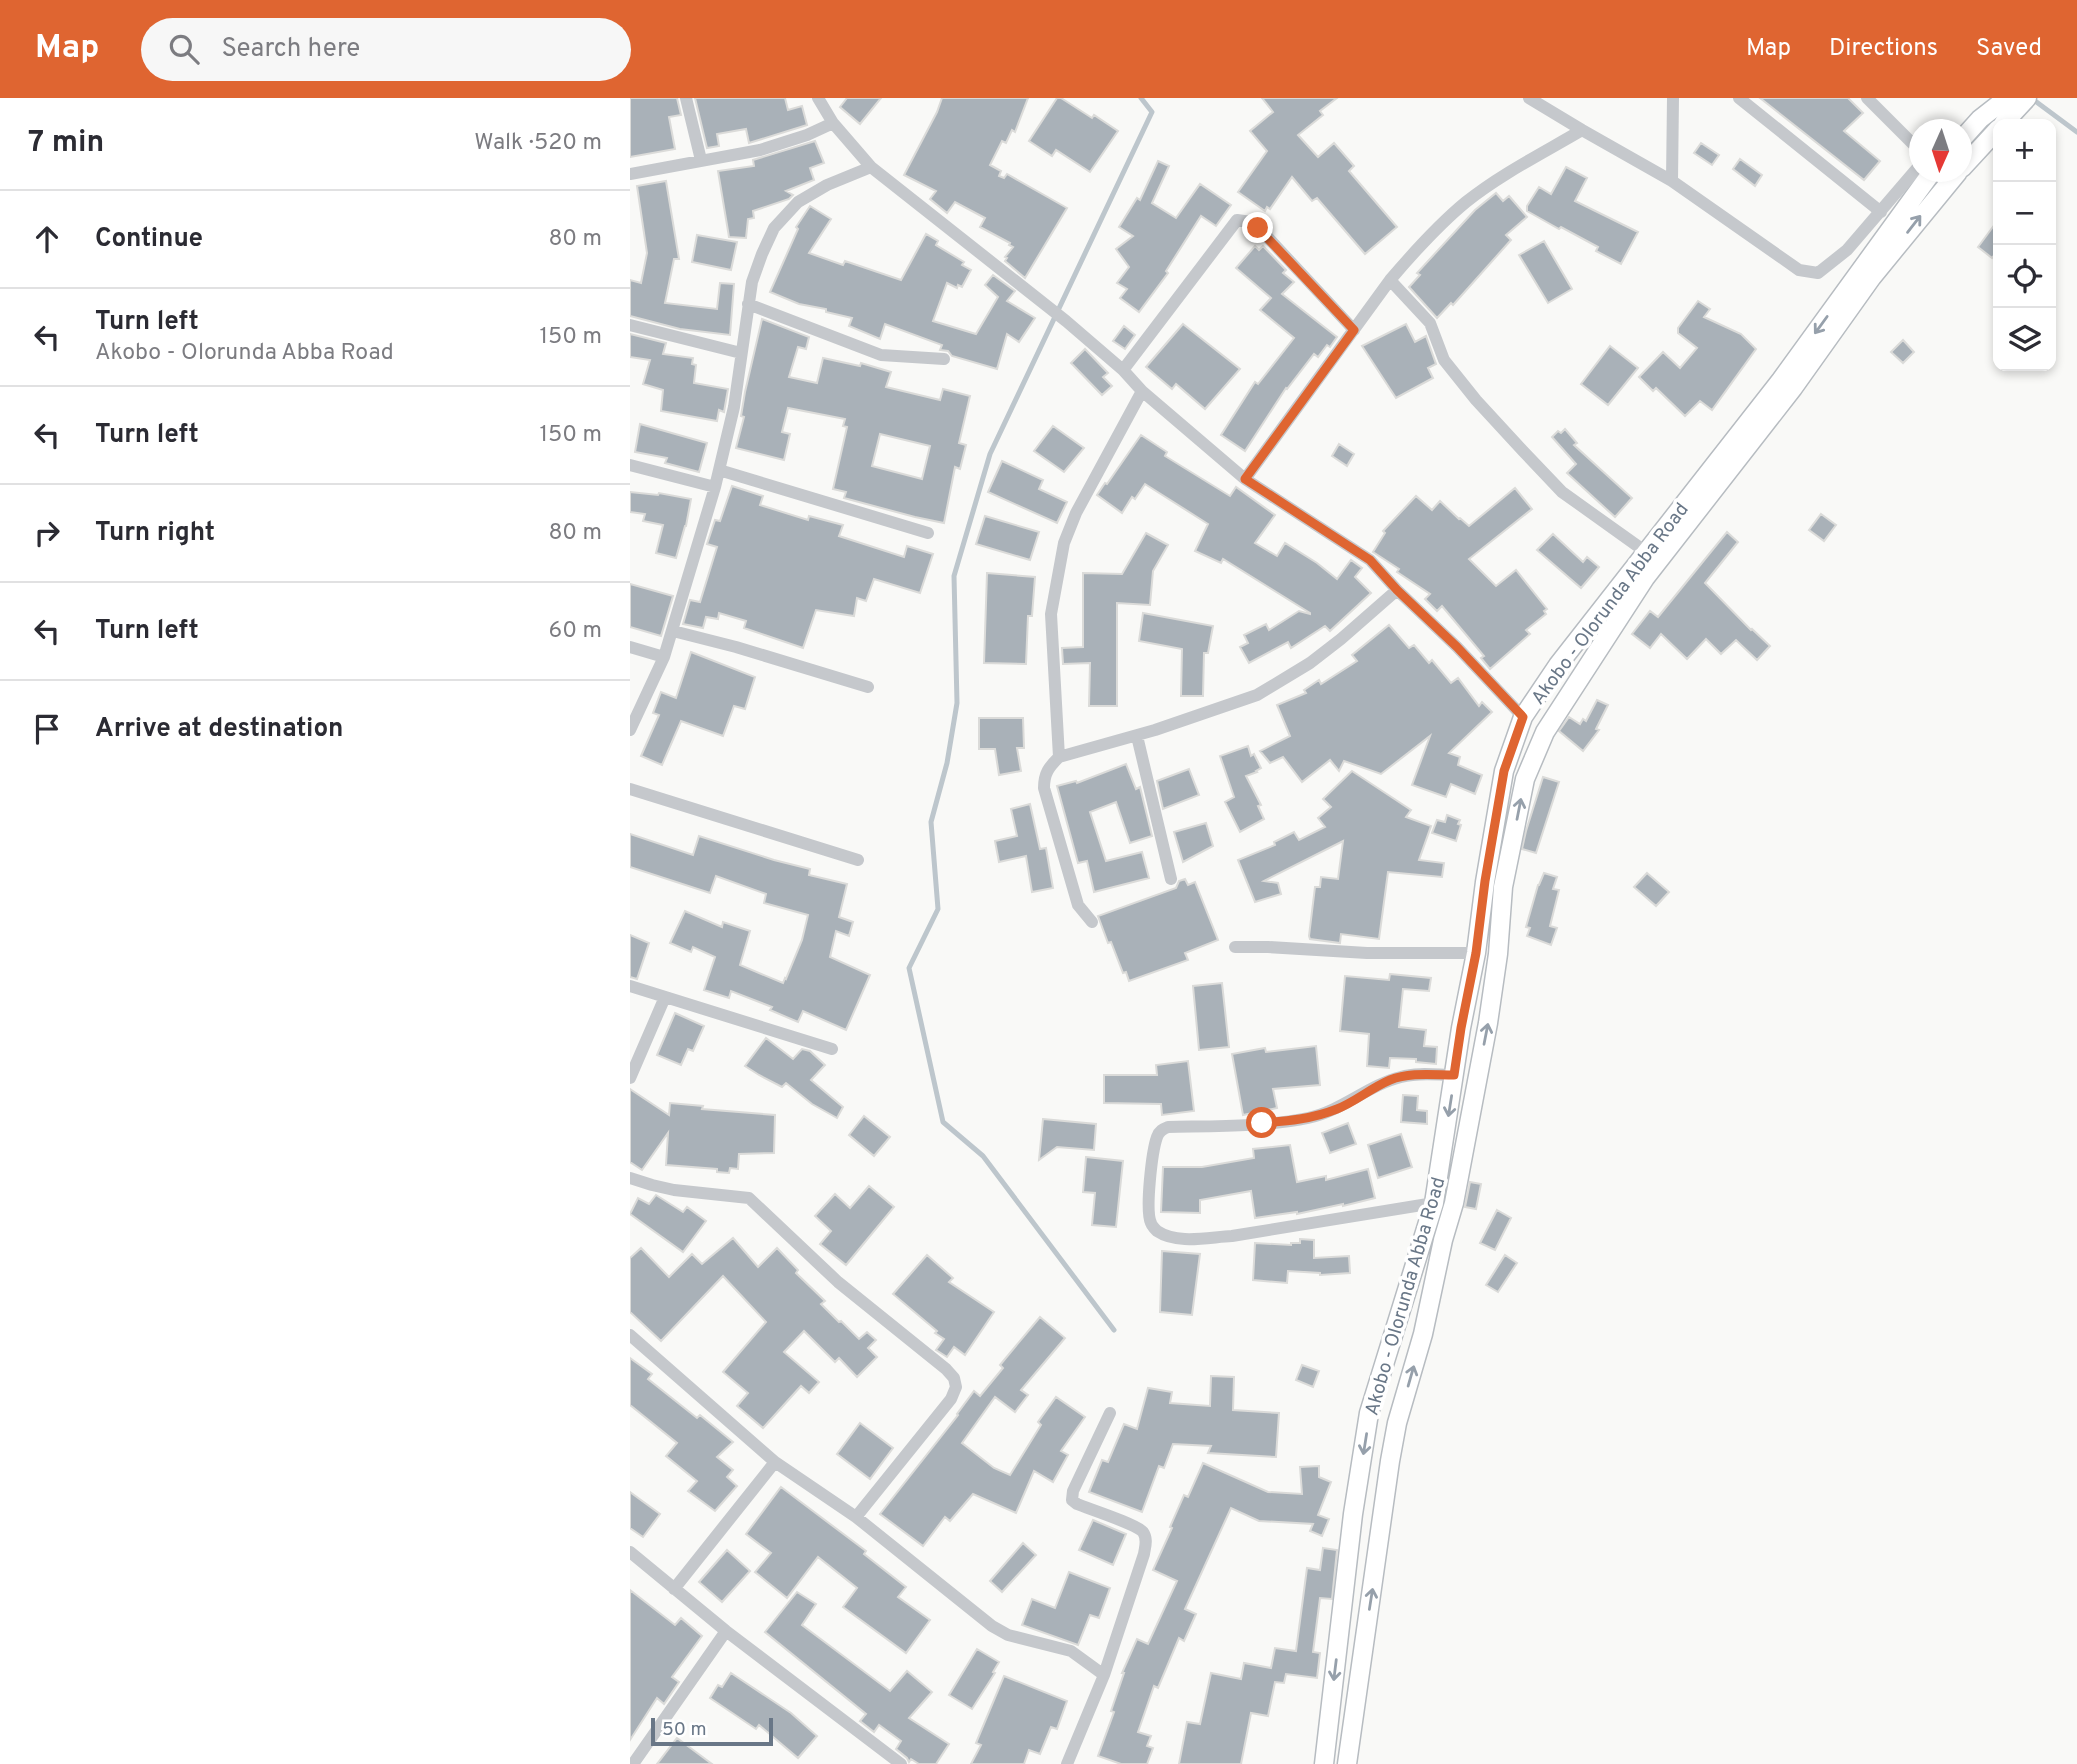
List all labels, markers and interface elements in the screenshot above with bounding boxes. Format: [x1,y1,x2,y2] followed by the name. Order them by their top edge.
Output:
[141,18,631,81] search box
[35,28,99,70] text: Map
[165,30,203,68] icon: search
[221,33,360,66] text: Search here
[1746,34,1791,64] text: Map
[1829,34,1938,64] text: Directions
[1976,34,2042,64] text: Saved
[1909,119,1972,182] north arrow
[1993,119,2056,371] map controls
[1993,119,2056,182] button: +
[28,125,104,162] text: 7 min
[474,129,602,158] text: Walk · 520 m
[1993,182,2056,245] button: −
[1242,212,1273,243] route end
[1907,215,1922,233] one-way arrow
[28,220,66,258] icon: ahead
[95,223,203,256] text: Continue
[549,225,602,254] text: 80 m
[1993,245,2056,308] button: locate
[95,306,199,339] text: Turn left
[1993,308,2056,371] button: layers
[1814,315,1829,334] one-way arrow
[28,318,66,356] icon: left
[540,323,602,352] text: 150 m
[95,339,394,368] text: Akobo - Olorunda Abba Road
[28,416,66,454] icon: left
[95,419,199,452] text: Turn left
[540,421,602,450] text: 150 m
[1527,498,1694,710] street label: Akobo - Olorunda Abba Road
[28,514,66,552] icon: right
[95,517,215,550] text: Turn right
[549,519,602,548] text: 80 m
[28,612,66,650] icon: left
[95,615,199,648] text: Turn left
[549,617,602,646] text: 60 m
[28,710,66,748] icon: arrive
[95,713,343,746] text: Arrive at destination
[1513,798,1527,821] one-way arrow
[1479,1023,1493,1046] one-way arrow
[1443,1094,1456,1117] one-way arrow
[1246,1107,1277,1138] route start
[1360,1175,1451,1418] street label: Akobo - Olorunda Abba Road
[1405,1365,1418,1387] one-way arrow
[1358,1432,1371,1455] one-way arrow
[1365,1589,1378,1611] one-way arrow
[1328,1658,1341,1681] one-way arrow
[651,1715,774,1747] scale bar
[662,1718,707,1742] text: 50 m

